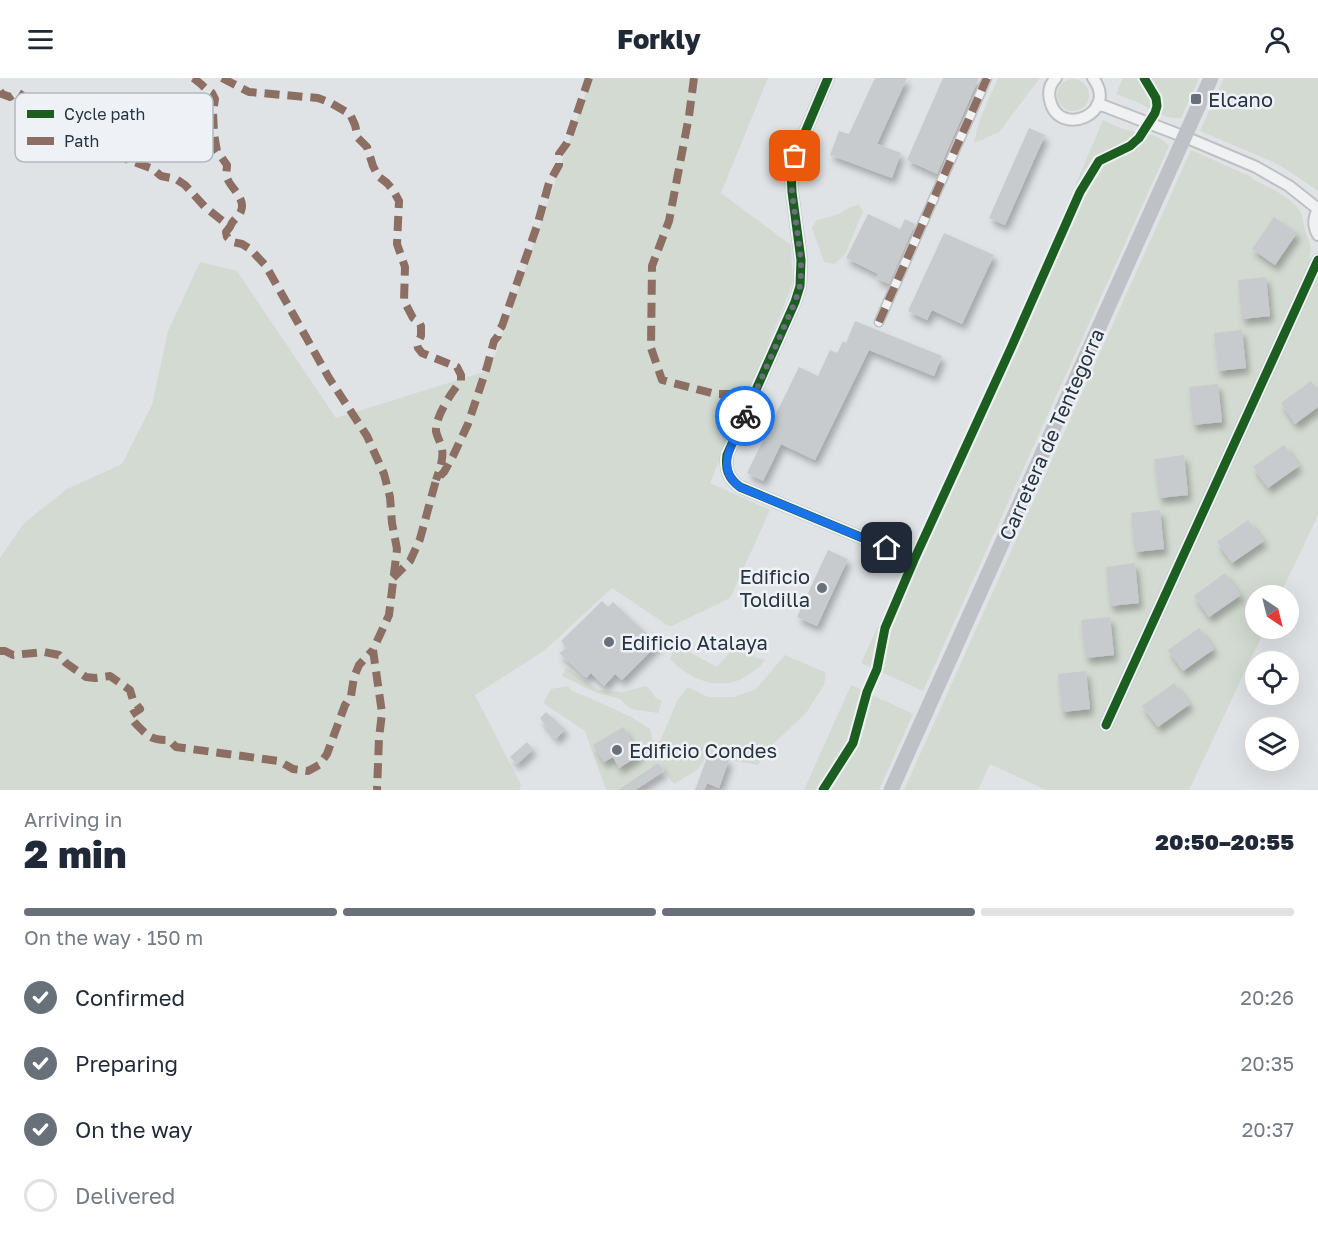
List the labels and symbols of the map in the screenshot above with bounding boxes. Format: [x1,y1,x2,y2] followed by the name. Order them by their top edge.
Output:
[1208,87,1273,111] place label: Elcano
[1189,92,1203,106] marker: Elcano
[15,93,213,162] legend
[64,104,145,124] text: Cycle path
[769,130,820,181] pin
[64,131,99,151] text: Path
[993,324,1109,544] street label: Carretera de Tentegorra
[715,386,775,446] courier
[861,522,912,573] pin
[739,564,810,611] place label: Edificio Toldilla
[815,581,829,595] marker: Edificio Toldilla
[1245,585,1299,639] north arrow
[621,630,768,654] place label: Edificio Atalaya
[602,635,616,649] marker: Edificio Atalaya
[629,738,777,762] place label: Edificio Condes
[610,743,624,757] marker: Edificio Condes

